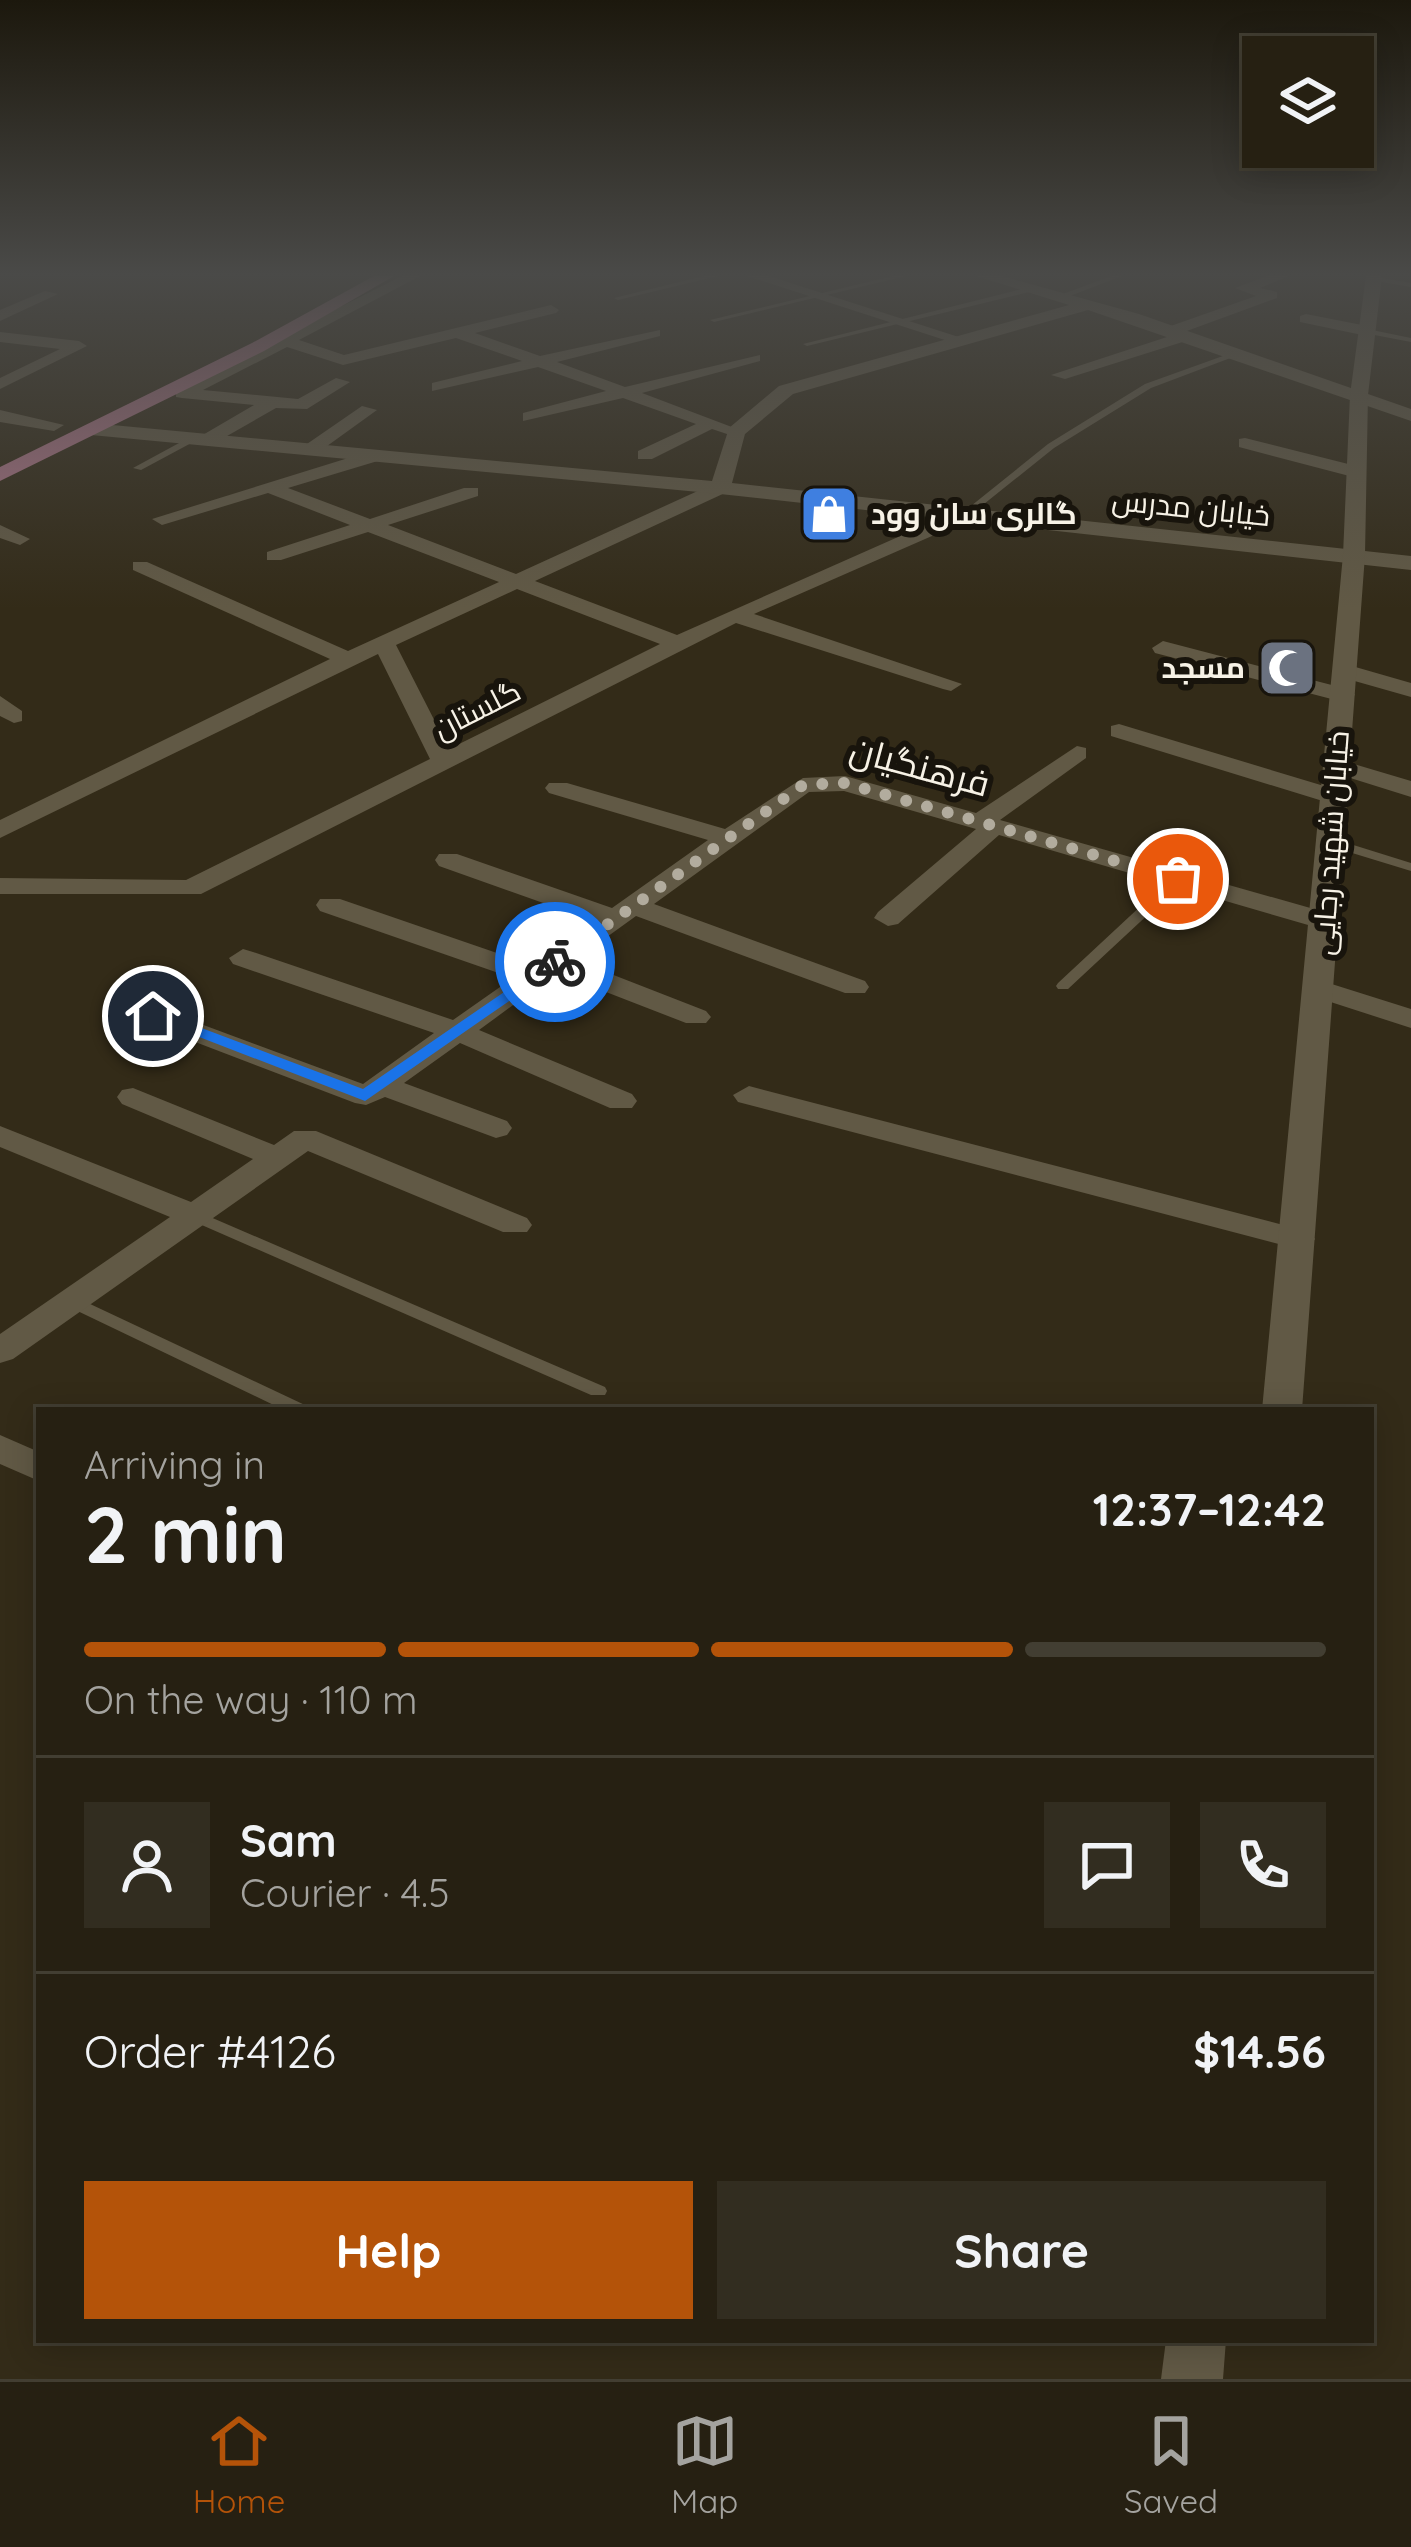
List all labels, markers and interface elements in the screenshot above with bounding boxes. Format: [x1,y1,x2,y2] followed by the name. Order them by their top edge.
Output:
[1242,36,1374,168] map controls
[1242,36,1374,168] button: layers
[1110,480,1272,534] street label: خیابان مدرس
[798,483,860,545] shop icon: گالری سان وود
[871,494,1077,532] place label: گالری سان وود
[1256,637,1318,699] mosque icon: مسجد
[1162,648,1245,686] place label: مسجد
[427,671,527,747] street label: گلستان
[845,725,995,806] street label: فرهنگیان
[1303,729,1357,956] street label: خیابان شهید رجایی
[1127,828,1229,930] pin
[1145,846,1211,912] icon: bag
[495,902,615,1022] courier
[522,929,588,995] icon: bike
[102,965,204,1067] pin
[120,983,186,1049] icon: home
[84,1440,265,1489] text: Arriving in
[1093,1481,1326,1537] text: 12:37–12:42
[84,1485,287,1583] text: 2 min
[84,1675,418,1724] text: On the way · 110 m
[84,1802,210,1928] button: person
[1044,1802,1170,1928] button: chat
[1200,1802,1326,1928] button: phone
[240,1812,337,1868] text: Sam
[240,1868,449,1917] text: Courier · 4.5
[84,2023,336,2079] text: Order #4126
[1193,2023,1326,2079] text: $14.56
[84,2181,693,2319] button: Help
[717,2181,1326,2319] button: Share
[193,2408,285,2521] tab: Home
[671,2408,738,2521] tab: Map
[1124,2408,1218,2521] tab: Saved

